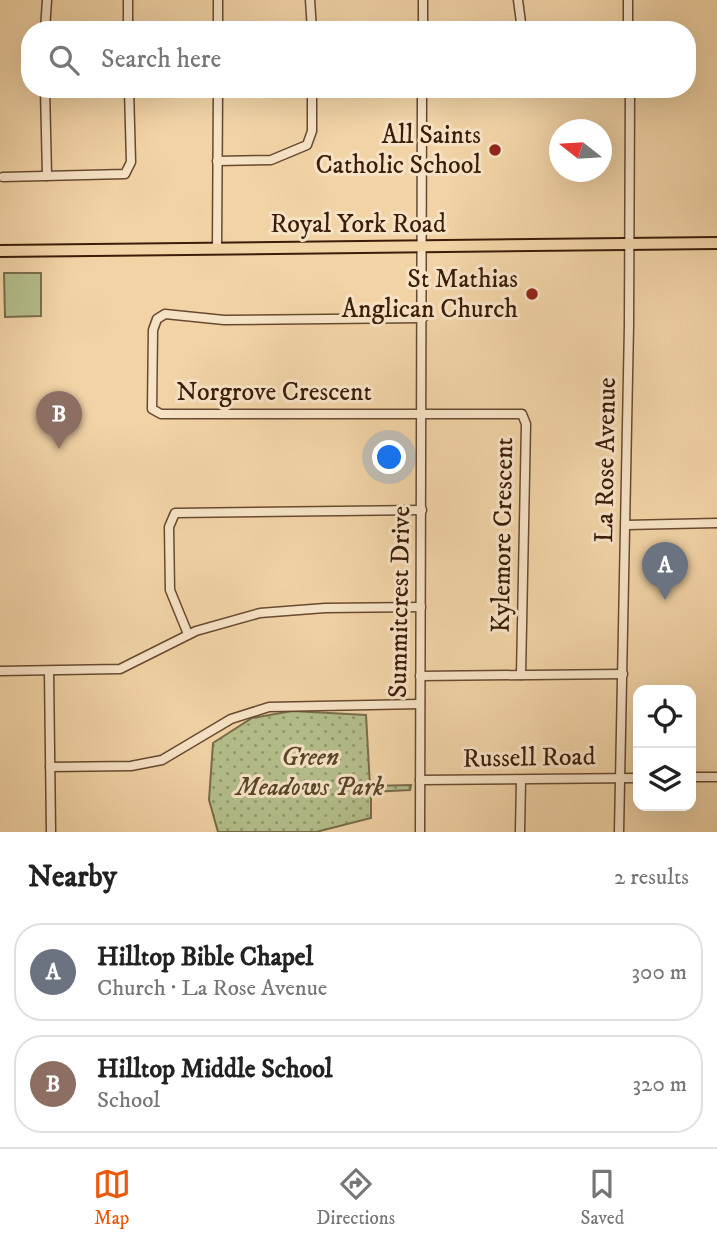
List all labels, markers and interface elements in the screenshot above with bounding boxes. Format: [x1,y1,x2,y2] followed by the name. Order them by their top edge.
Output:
[21,21,696,98] search box
[45,41,83,79] icon: search
[101,43,221,76] text: Search here
[316,119,481,182] place label: All Saints Catholic School
[549,119,612,182] north arrow
[487,142,503,158] marker: All Saints Catholic School
[270,208,446,241] street label: Royal York Road
[342,263,518,326] place label: St Mathias Anglican Church
[524,286,540,302] marker: St Mathias Anglican Church
[176,376,372,409] street label: Norgrove Crescent
[588,377,624,543] street label: La Rose Avenue
[36,391,82,449] pin: B
[485,437,521,633] street label: Kylemore Crescent
[372,440,406,474] your location
[382,506,418,698] street label: Summitcrest Drive
[642,542,688,600] pin: A
[633,685,696,811] map controls
[633,685,696,748] button: locate
[462,740,596,776] street label: Russell Road
[234,741,384,804] park label: Green Meadows Park
[633,748,696,811] button: layers
[28,859,117,896] text: Nearby
[614,863,689,892] text: 2 results
[97,941,313,974] text: Hilltop Bible Chapel
[46,958,60,987] text: A
[631,958,687,987] text: 300 m
[97,974,327,1003] text: Church · La Rose Avenue
[97,1053,333,1086] text: Hilltop Middle School
[46,1070,60,1099] text: B
[633,1070,687,1099] text: 320 m
[97,1086,160,1115] text: School
[93,1165,131,1230] tab: Map
[316,1165,395,1230] tab: Directions
[581,1165,624,1230] tab: Saved

